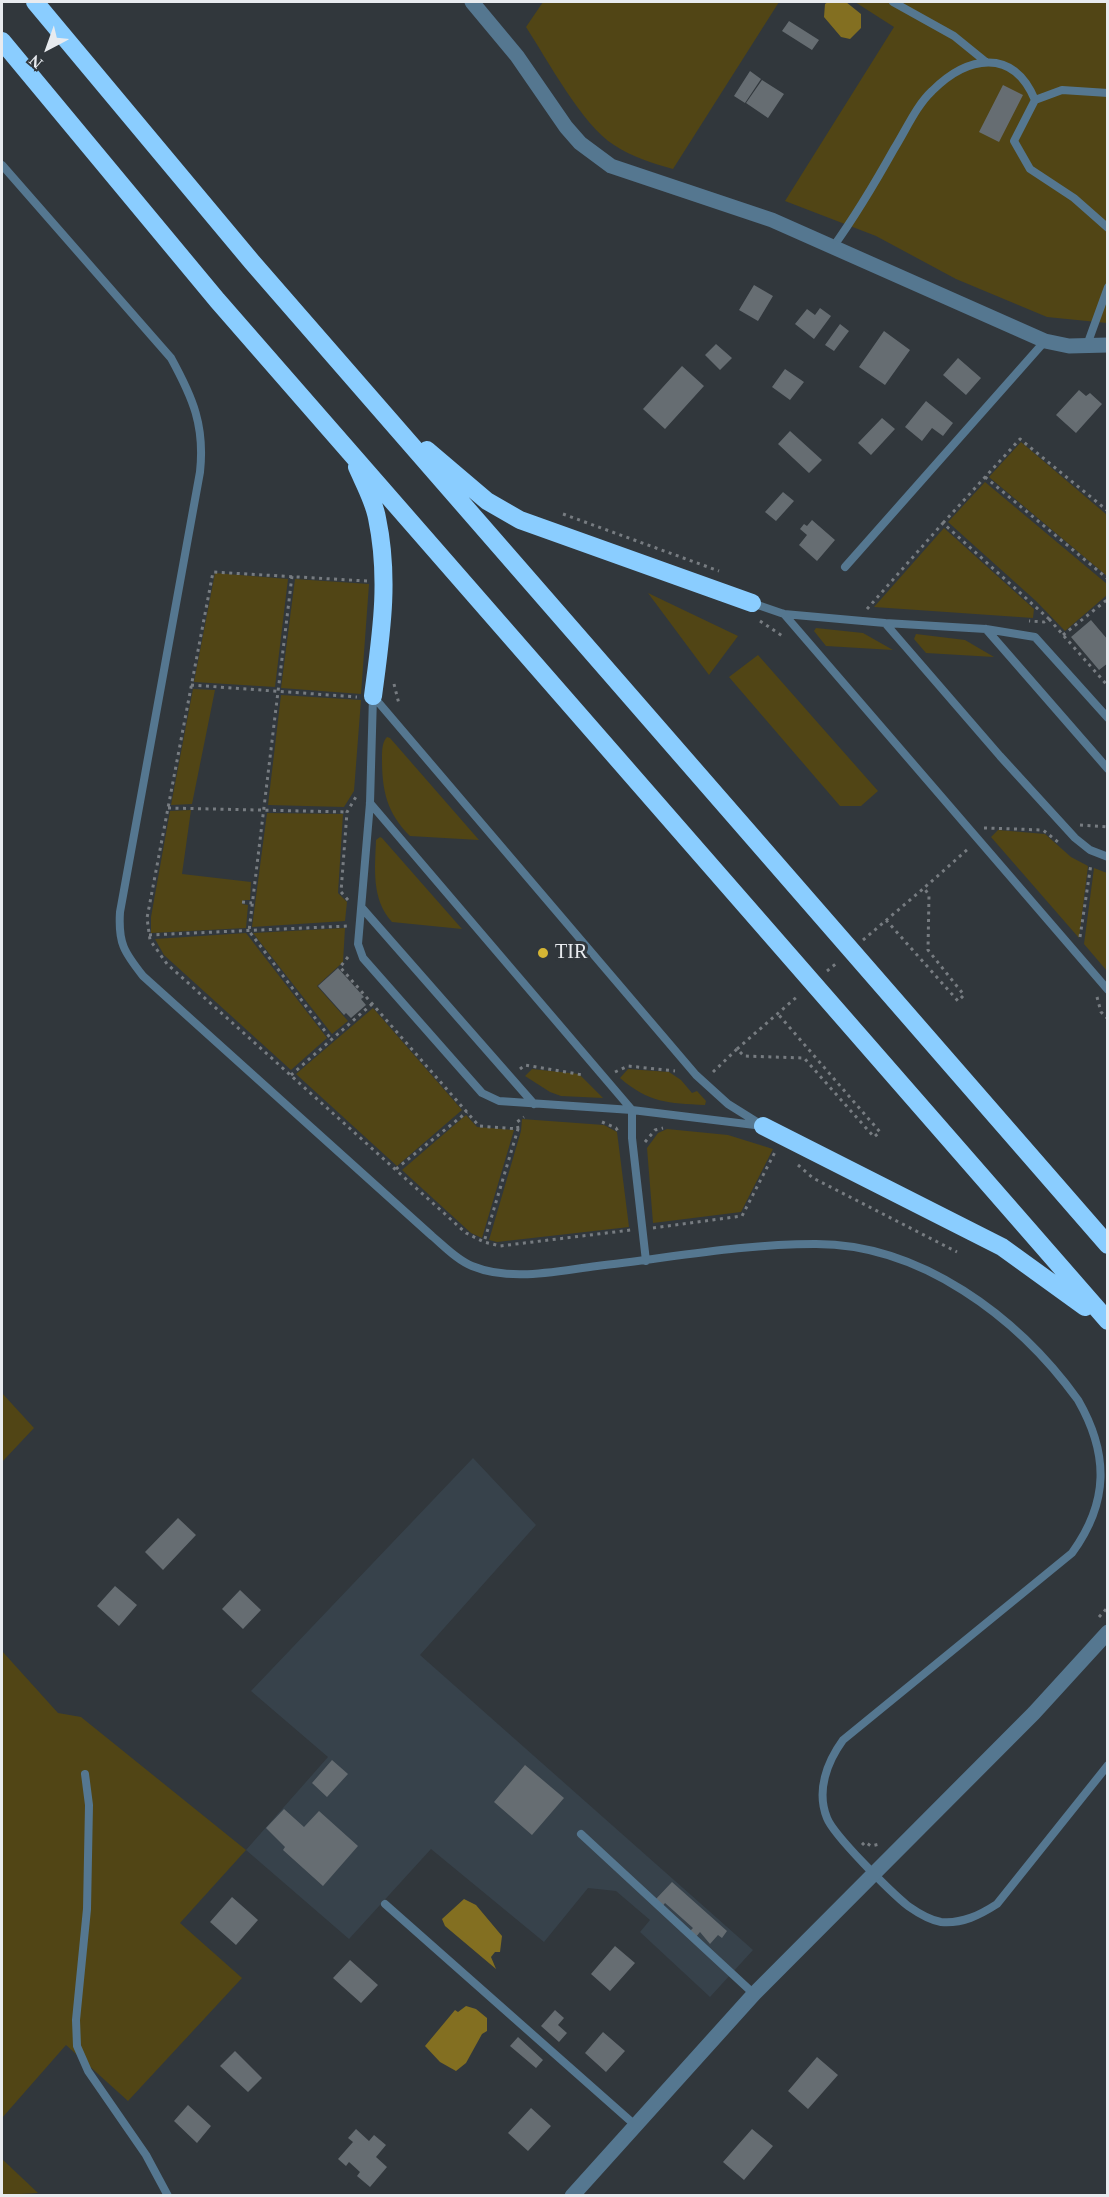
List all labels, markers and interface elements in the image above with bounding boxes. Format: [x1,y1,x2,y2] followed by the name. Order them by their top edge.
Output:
[18,18,78,78] north arrow
[26,52,46,72] text: N
[555,941,587,965] place label: TIR
[536,946,550,960] marker: TIR

